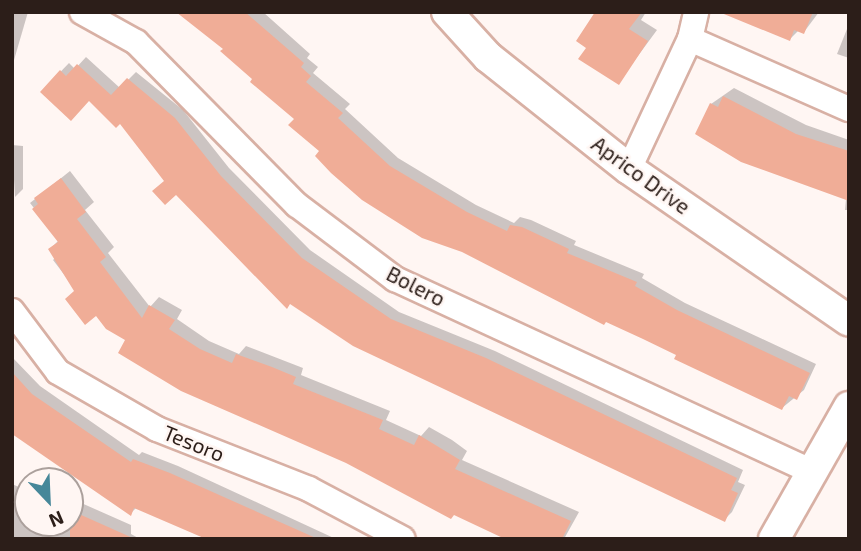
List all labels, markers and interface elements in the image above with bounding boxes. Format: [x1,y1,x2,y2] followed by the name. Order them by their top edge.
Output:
[587,131,695,219] street label: Aprico Drive
[382,261,450,311] street label: Bolero
[160,419,228,467] street label: Tesoro
[14,467,84,537] north arrow
[46,507,67,533] text: N

